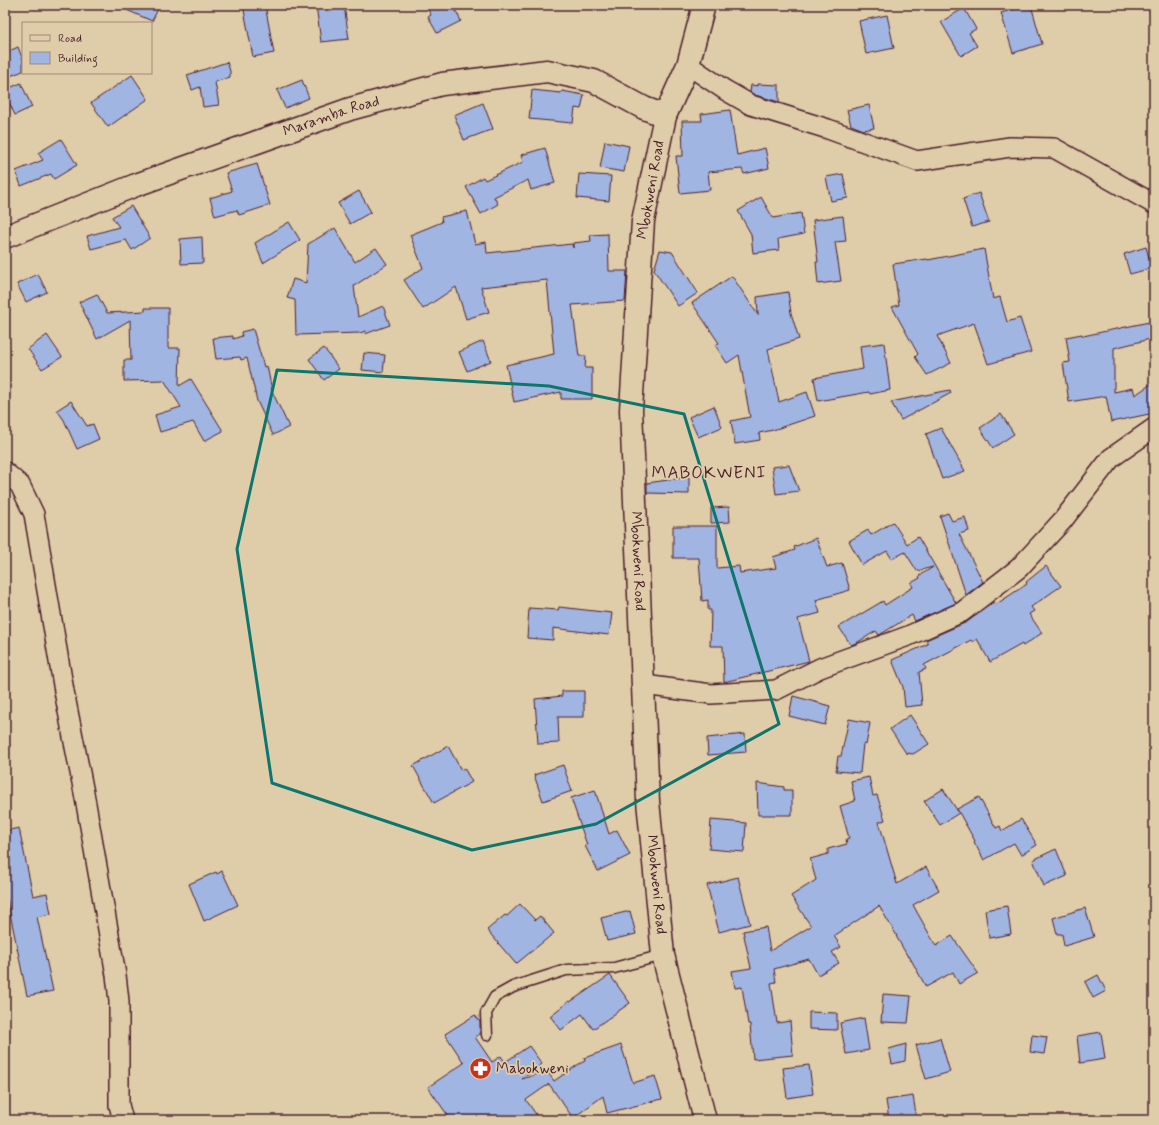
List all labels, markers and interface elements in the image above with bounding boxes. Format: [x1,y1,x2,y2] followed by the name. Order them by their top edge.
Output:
[22,22,152,74] legend
[58,31,82,47] text: Road
[58,51,98,68] text: Building
[280,91,382,142] street label: Maramba Road
[632,139,670,241] street label: Mbokweni Road
[651,462,767,484] district label: MABOKWENI
[625,511,650,612] street label: Mbokweni Road
[641,834,671,935] street label: Mbokweni Road
[467,1056,493,1082] pharmacy icon: Mabokweni
[496,1059,569,1079] place label: Mabokweni

